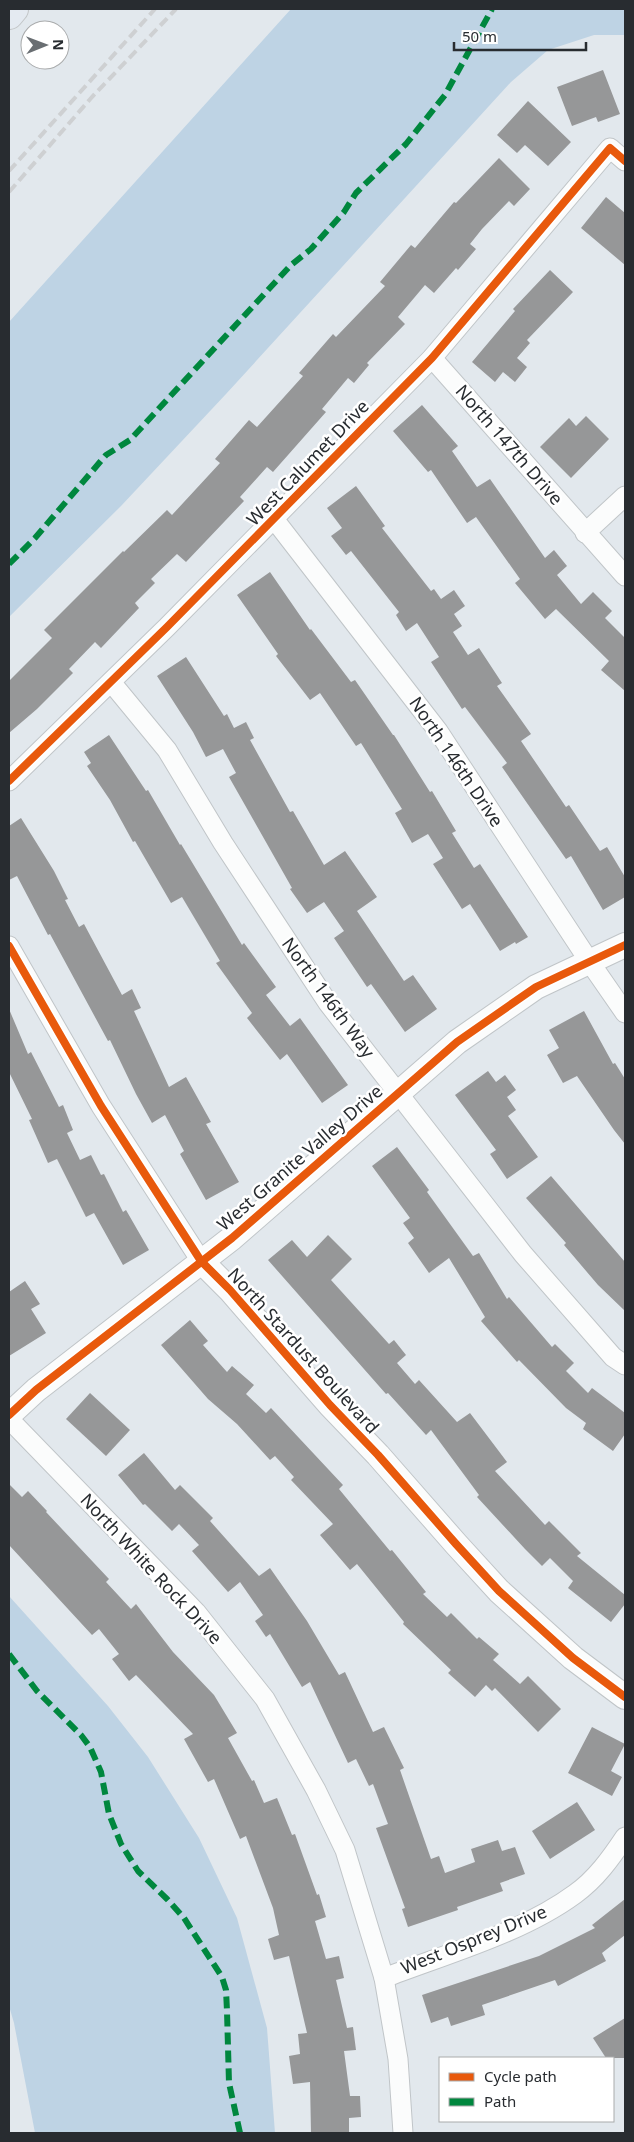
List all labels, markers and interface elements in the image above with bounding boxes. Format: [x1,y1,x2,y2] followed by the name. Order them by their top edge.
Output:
[20,20,70,70] north arrow
[454,20,586,52] scale bar
[462,26,497,46] text: 50 m
[49,39,68,51] text: N
[451,379,569,510] street label: North 147th Drive
[241,394,374,530] street label: West Calumet Drive
[404,692,509,831] street label: North 146th Drive
[277,932,381,1063] street label: North 146th Way
[212,1079,387,1236] street label: West Granite Valley Drive
[223,1262,385,1438] street label: North Stardust Boulevard
[76,1488,228,1649] street label: North White Rock Drive
[397,1899,550,1979] street label: West Osprey Drive
[439,2057,614,2122] legend
[484,2066,557,2086] text: Cycle path
[484,2091,516,2111] text: Path

